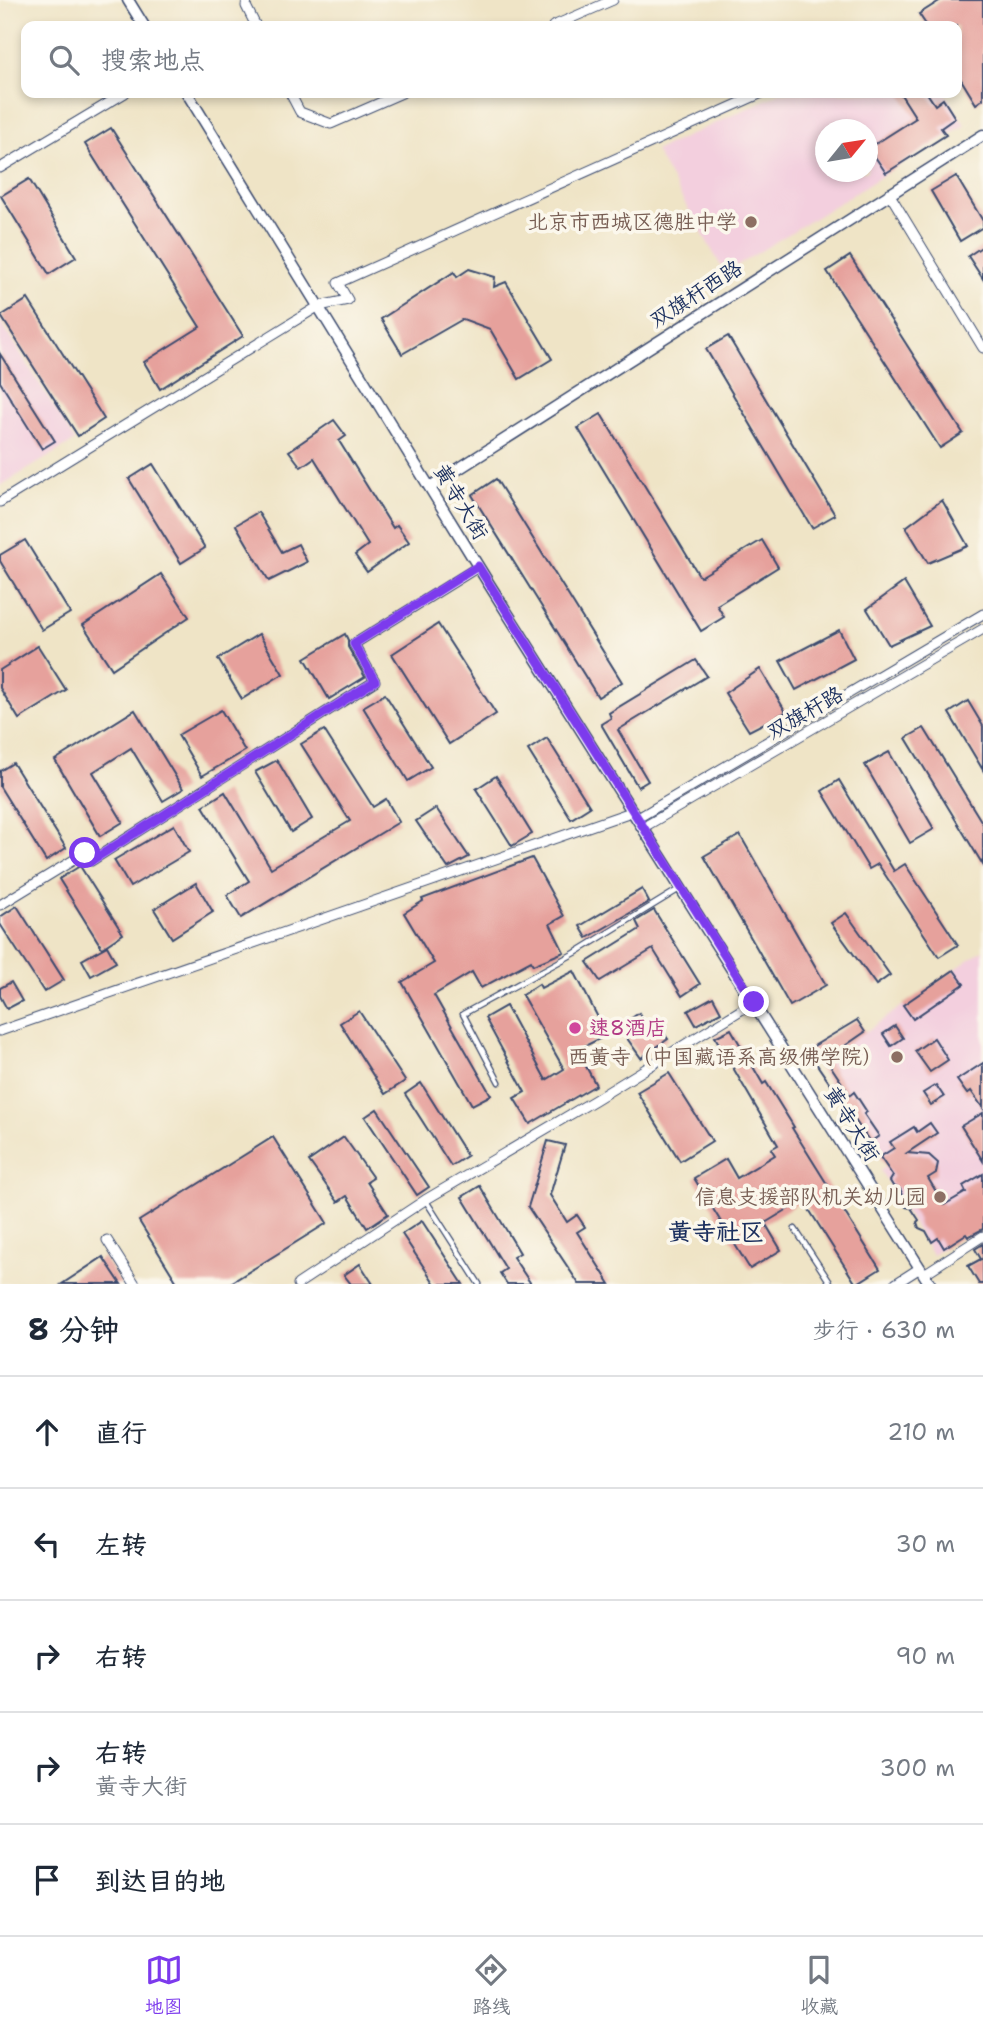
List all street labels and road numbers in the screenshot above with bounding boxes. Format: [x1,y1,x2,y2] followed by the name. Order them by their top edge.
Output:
[644,254,748,334] street label: 双旗杆西路
[427,459,495,545] street label: 黄寺大街
[762,680,848,746] street label: 双旗杆路
[818,1081,886,1167] street label: 黄寺大街

